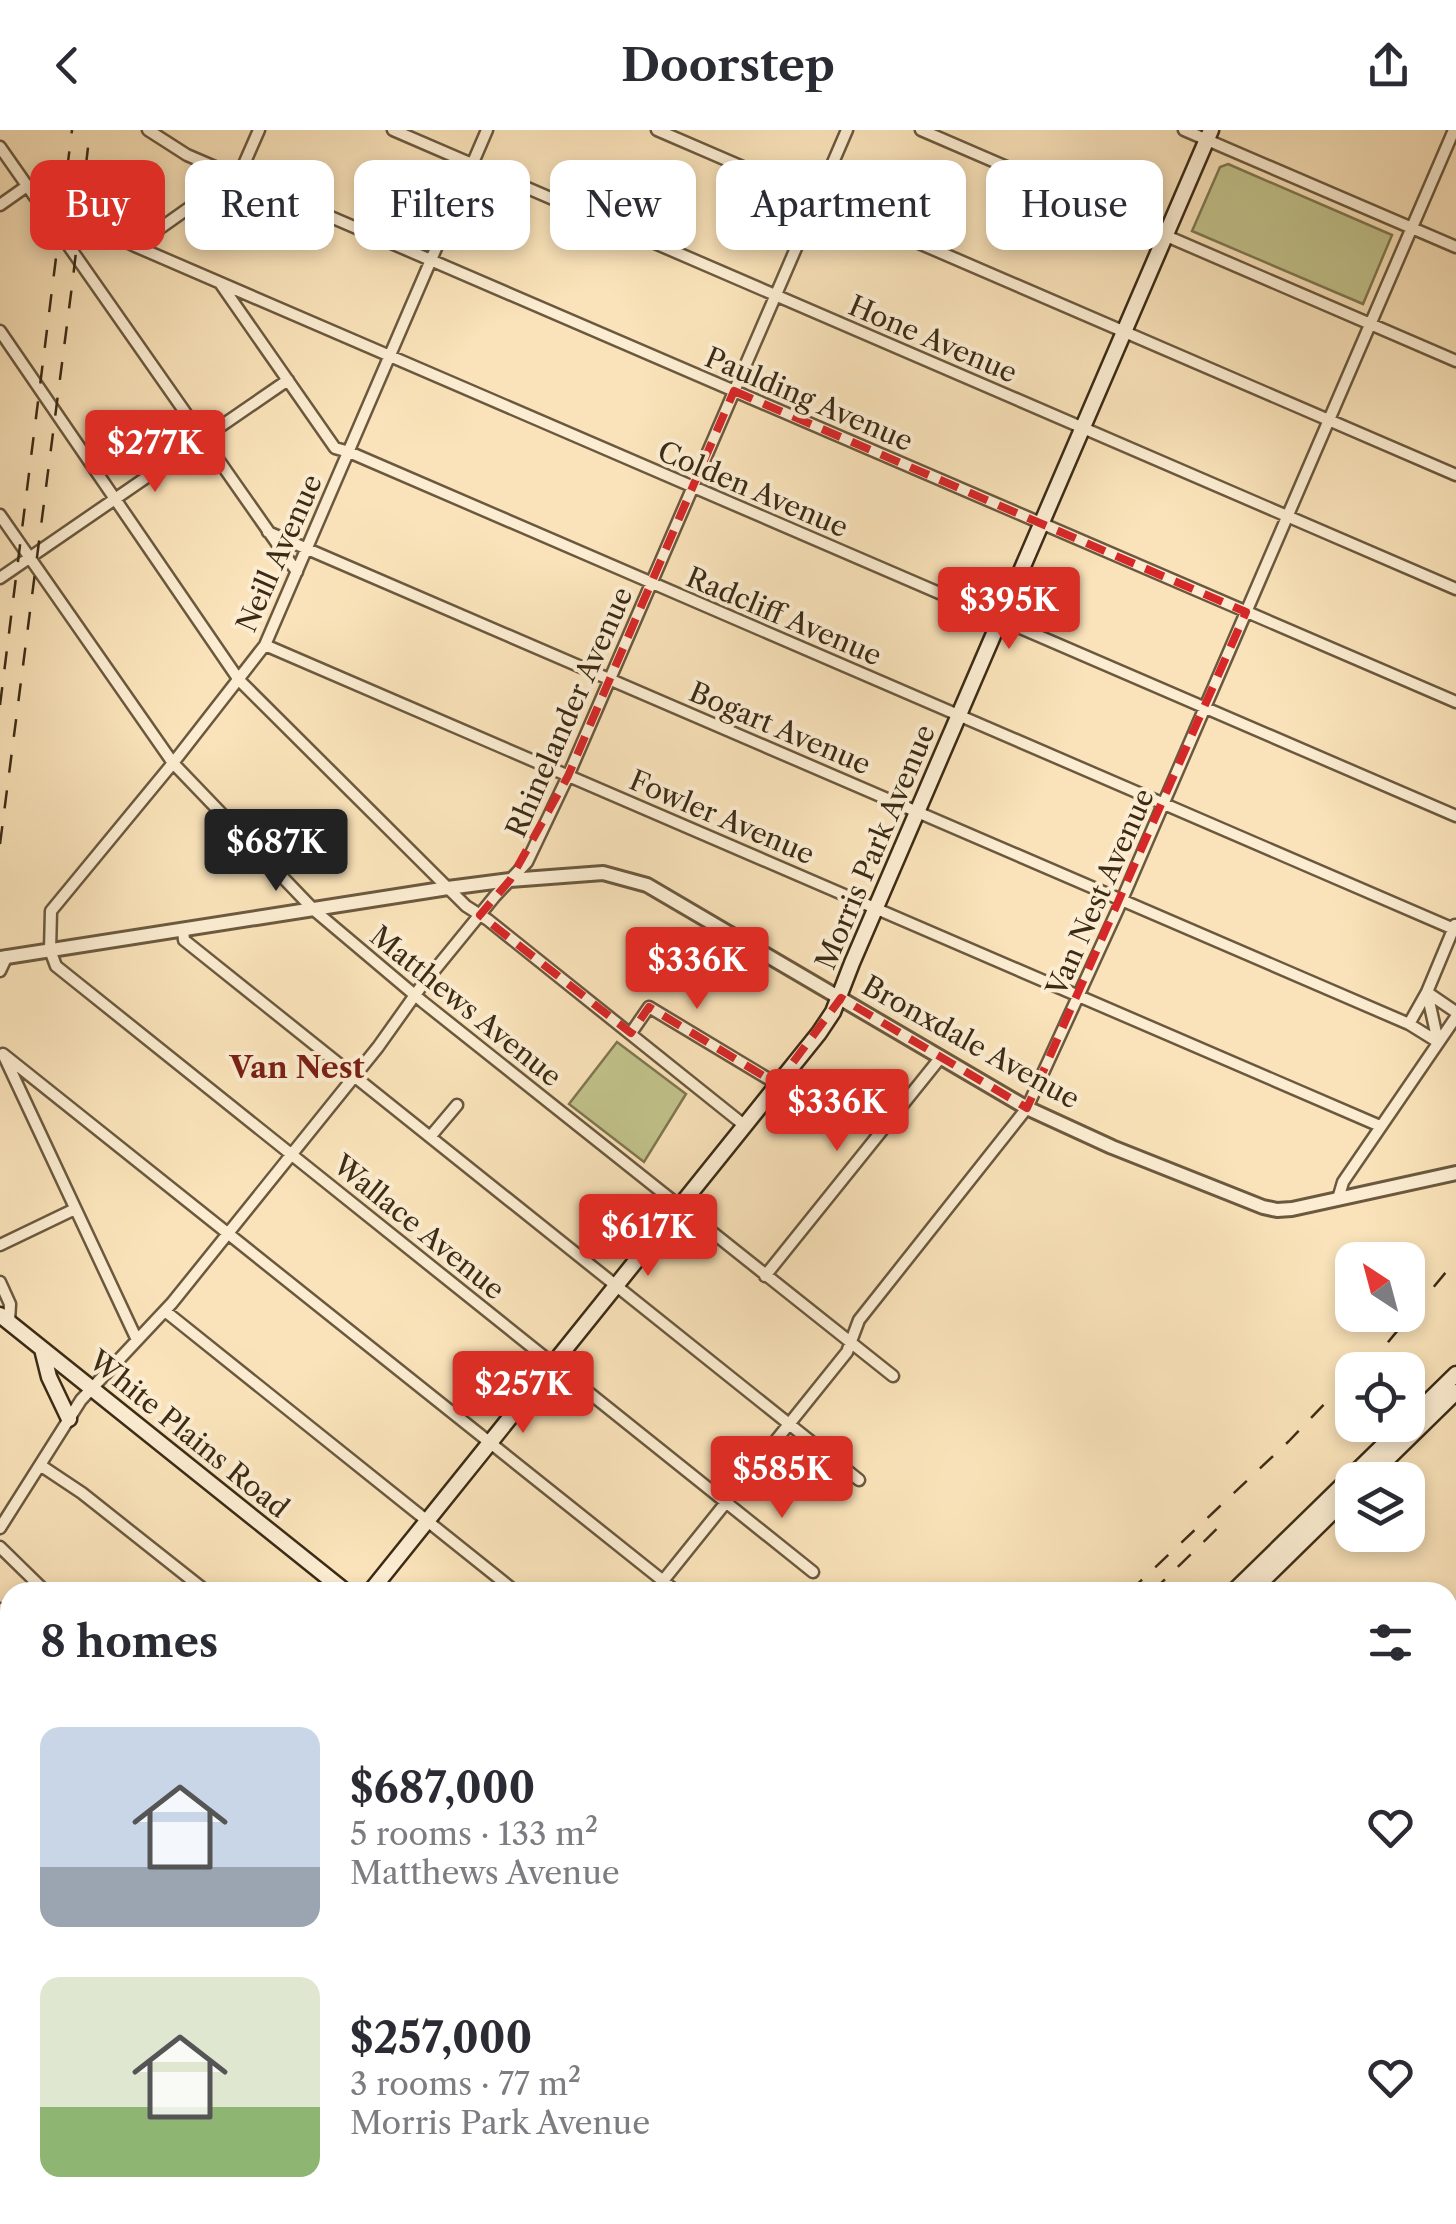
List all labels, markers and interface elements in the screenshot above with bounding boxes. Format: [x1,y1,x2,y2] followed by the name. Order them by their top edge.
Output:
[621,37,835,93] text: Doorstep
[40,38,95,93] icon: back
[1361,38,1416,93] icon: share
[30,160,165,250] chip: Buy
[185,160,334,250] chip: Rent
[354,160,530,250] chip: Filters
[550,160,696,250] chip: New
[716,160,966,250] chip: Apartment
[986,160,1163,250] chip: House
[844,288,1022,390] street label: Hone Avenue
[700,340,918,458] street label: Paulding Avenue
[85,410,225,495] pin: $277K
[107,423,203,462] text: $277K
[653,434,853,544] street label: Colden Avenue
[229,469,329,637] street label: Neill Avenue
[681,560,887,672] street label: Radcliff Avenue
[939,567,1079,652] pin: $395K
[960,580,1058,619] text: $395K
[499,582,639,842] street label: Rhinelander Avenue
[684,675,876,781] street label: Bogart Avenue
[808,719,942,975] street label: Morris Park Avenue
[624,763,820,871] street label: Fowler Avenue
[1039,783,1161,1002] street label: Van Nest Avenue
[206,809,346,894] pin: $687K
[227,822,325,861] text: $687K
[364,919,568,1093] street label: Matthews Avenue
[627,927,767,1012] pin: $336K
[648,940,746,979] text: $336K
[857,968,1085,1116] street label: Bronxdale Avenue
[229,1049,364,1086] district label: Van Nest
[767,1069,907,1154] pin: $336K
[788,1082,886,1121] text: $336K
[326,1147,512,1306] street label: Wallace Avenue
[578,1194,718,1279] pin: $617K
[601,1207,695,1246] text: $617K
[1335,1242,1425,1332] north arrow
[1335,1242,1425,1552] map controls
[82,1342,296,1525] street label: White Plains Road
[453,1351,593,1436] pin: $257K
[1335,1352,1425,1442] button: locate
[475,1364,571,1403] text: $257K
[712,1436,852,1521] pin: $585K
[733,1449,831,1488] text: $585K
[1335,1462,1425,1552] button: layers
[1363,1615,1418,1670] icon: filters
[40,1616,218,1668] text: 8 homes
[350,1762,535,1814] text: $687,000
[120,1767,240,1887] icon: home
[1363,1800,1418,1855] icon: heart
[350,1814,598,1853] text: 5 rooms · 133 m²
[350,1853,620,1892] text: Matthews Avenue
[350,2012,532,2064] text: $257,000
[120,2017,240,2137] icon: home
[1363,2050,1418,2105] icon: heart
[350,2064,581,2103] text: 3 rooms · 77 m²
[350,2103,650,2142] text: Morris Park Avenue

